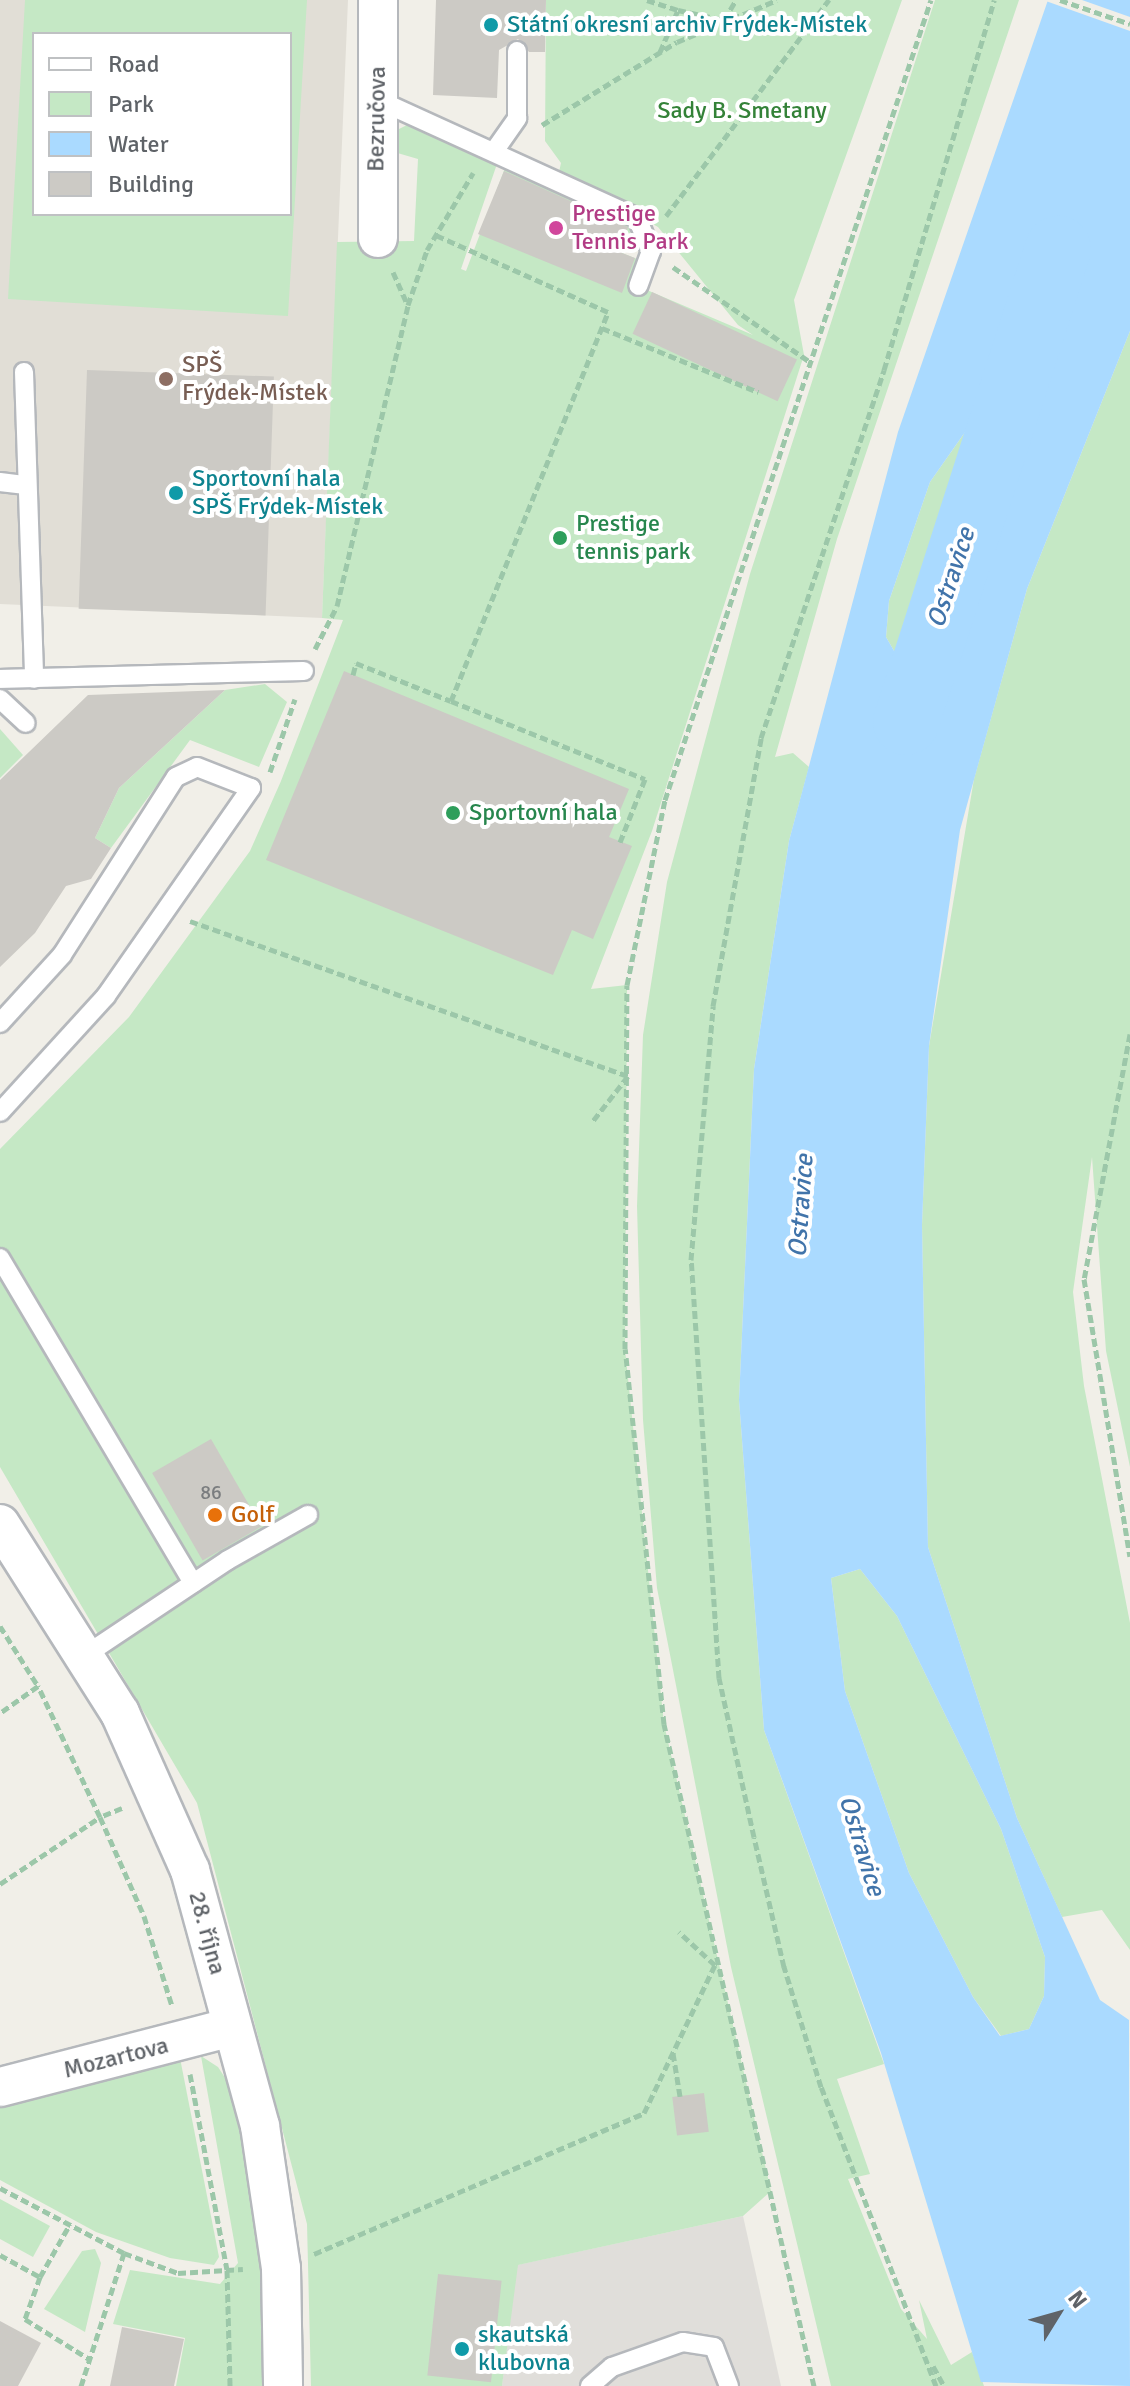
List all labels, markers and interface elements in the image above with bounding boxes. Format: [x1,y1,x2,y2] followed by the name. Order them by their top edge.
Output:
[507,11,867,39] place label: Státní okresní archiv Frýdek-Místek
[482,16,500,34] marker: Státní okresní archiv Frýdek-Místek
[32,32,292,216] legend
[108,49,159,79] text: Road
[362,66,392,172] street label: Bezručova
[108,89,154,119] text: Park
[657,97,827,125] park label: Sady B. Smetany
[108,129,168,159] text: Water
[108,169,194,199] text: Building
[572,200,688,256] place label: Prestige Tennis Park
[547,219,565,237] marker: Prestige Tennis Park
[182,351,328,407] place label: SPŠ Frýdek-Místek
[157,370,175,388] marker: SPŠ Frýdek-Místek
[192,465,383,521] place label: Sportovní hala SPŠ Frýdek-Místek
[167,484,185,502] marker: Sportovní hala SPŠ Frýdek-Místek
[576,510,690,566] place label: Prestige tennis park
[921,524,983,632] water label: Ostravice
[551,529,569,547] marker: Prestige tennis park
[469,799,618,827] place label: Sportovní hala
[444,804,462,822] marker: Sportovní hala
[783,1153,821,1259] water label: Ostravice
[200,1480,222,1504] house number: 86
[231,1501,274,1529] place label: Golf
[206,1506,224,1524] marker: Golf
[831,1792,891,1900] water label: Ostravice
[182,1888,232,1978] street label: 28. října
[61,2031,171,2085] street label: Mozartova
[1018,2274,1098,2354] north arrow
[1062,2285,1093,2313] text: N
[478,2321,571,2377] place label: skautská klubovna
[453,2340,471,2358] marker: skautská klubovna

